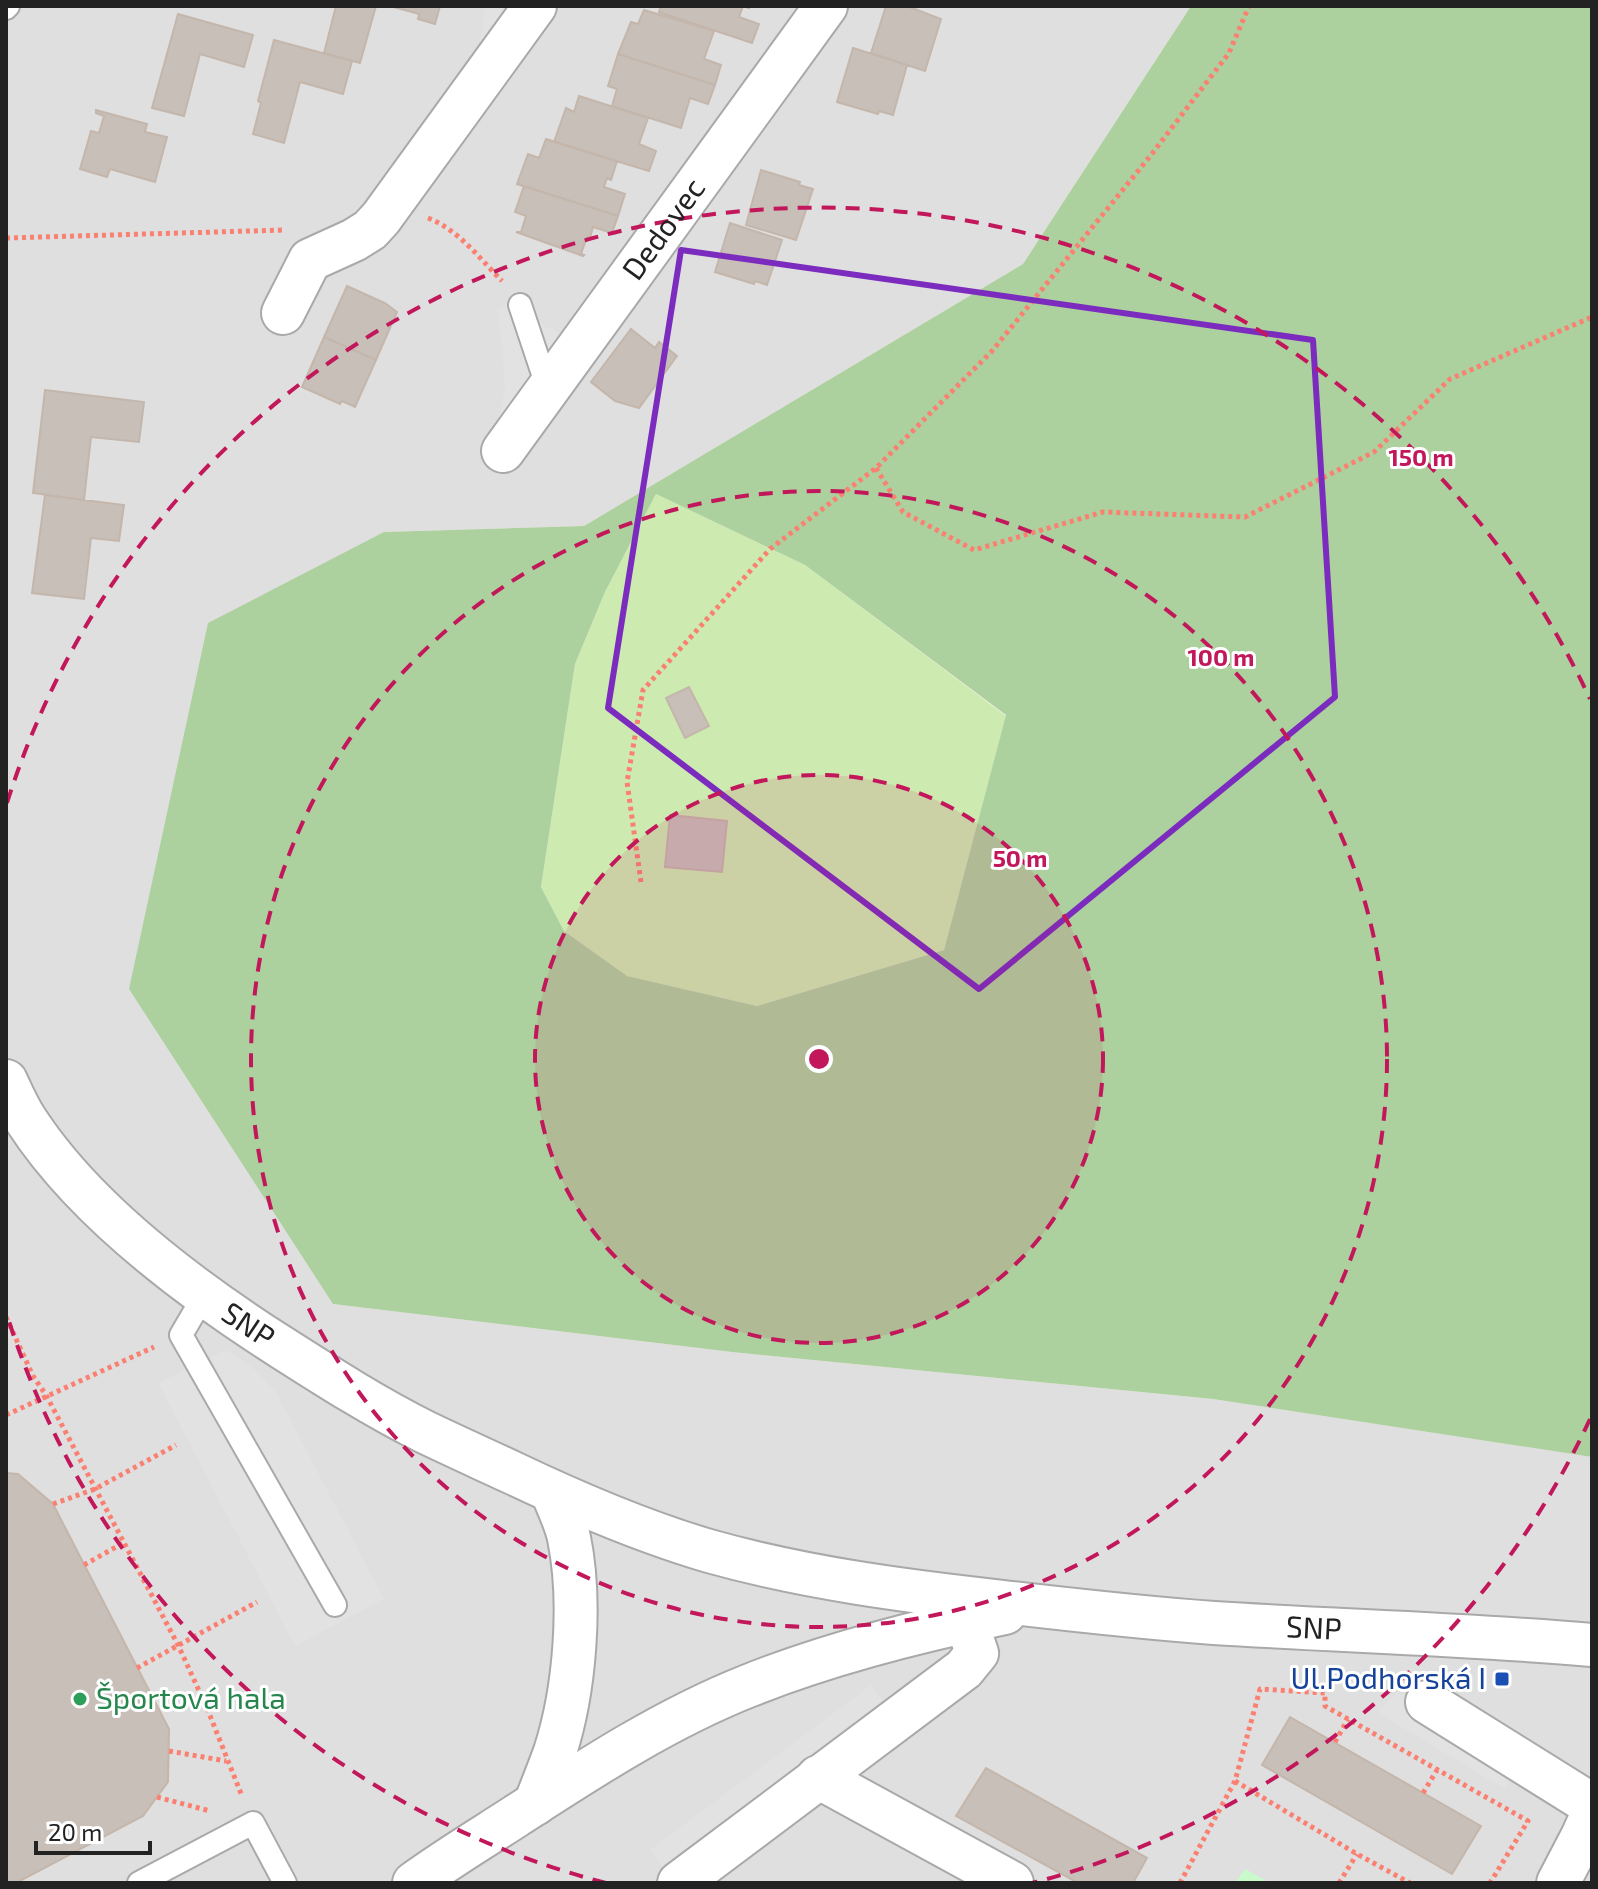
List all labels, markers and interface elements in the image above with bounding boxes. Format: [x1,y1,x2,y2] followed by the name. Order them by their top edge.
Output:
[614,170,711,286] street label: Dedovec
[1388,442,1454,471] text: 150 m
[1188,642,1254,671] text: 100 m
[993,843,1047,872] text: 50 m
[805,1045,833,1073] centre of rings
[216,1293,282,1354] street label: SNP
[1285,1607,1343,1646] street label: SNP
[1290,1659,1486,1695] place label: Ul.Podhorská I
[1493,1670,1511,1688] marker: Ul.Podhorská I
[96,1679,286,1715] place label: Športová hala
[71,1690,89,1708] marker: Športová hala
[36,1805,150,1855] scale bar
[48,1817,102,1846] text: 20 m

